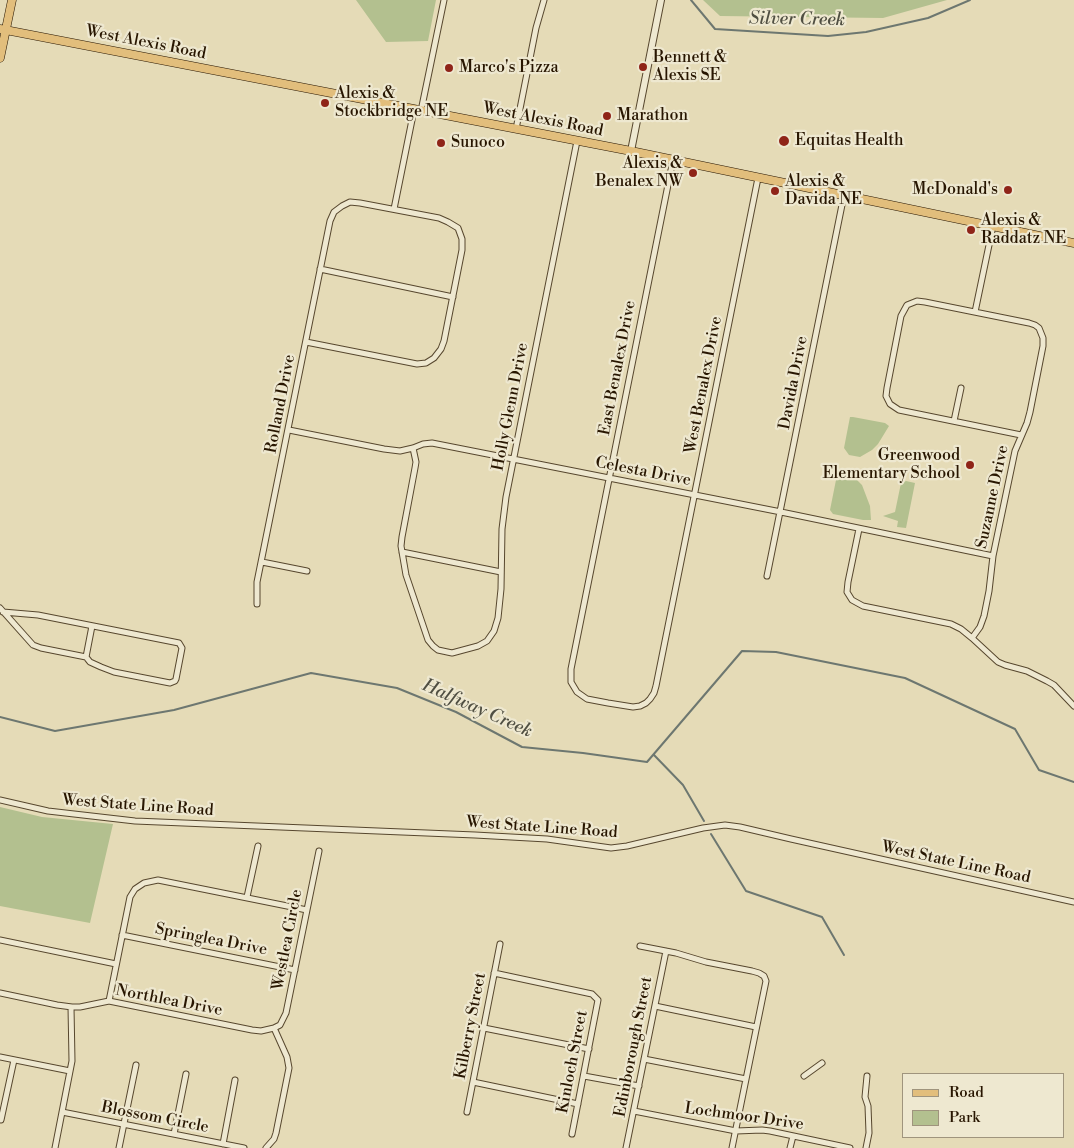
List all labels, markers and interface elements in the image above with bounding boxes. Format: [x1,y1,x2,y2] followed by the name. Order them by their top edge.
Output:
[749,8,845,32] water label: Silver Creek
[84,22,208,64] street label: West Alexis Road
[653,48,727,86] place label: Bennett & Alexis SE
[459,58,559,78] place label: Marco's Pizza
[637,61,649,73] marker: Bennett & Alexis SE
[443,62,455,74] marker: Marco's Pizza
[335,84,448,122] place label: Alexis & Stockbridge NE
[319,97,331,109] marker: Alexis & Stockbridge NE
[481,99,605,141] street label: West Alexis Road
[617,106,688,126] place label: Marathon
[601,110,613,122] marker: Marathon
[795,131,904,151] place label: Equitas Health
[451,133,505,153] place label: Sunoco
[777,134,791,148] marker: Equitas Health
[435,137,447,149] marker: Sunoco
[595,154,683,192] place label: Alexis & Benalex NW
[687,167,699,179] marker: Alexis & Benalex NW
[785,172,862,210] place label: Alexis & Davida NE
[912,180,998,200] place label: McDonald's
[1002,184,1014,196] marker: McDonald's
[769,185,781,197] marker: Alexis & Davida NE
[981,211,1066,249] place label: Alexis & Raddatz NE
[965,224,977,236] marker: Alexis & Raddatz NE
[595,299,641,437] street label: East Benalex Drive
[681,315,727,455] street label: West Benalex Drive
[776,335,812,431] street label: Davida Drive
[489,341,533,473] street label: Holly Glenn Drive
[262,353,300,455] street label: Rolland Drive
[973,444,1013,550] street label: Suzanne Drive
[823,446,960,484] place label: Greenwood Elementary School
[594,453,692,491] street label: Celesta Drive
[964,459,976,471] marker: Greenwood Elementary School
[419,675,535,743] water label: Halfway Creek
[62,791,214,821] street label: West State Line Road
[466,813,618,843] street label: West State Line Road
[880,838,1032,888] street label: West State Line Road
[269,888,307,992] street label: Westlea Circle
[153,920,269,960] street label: Springlea Drive
[451,971,491,1081] street label: Kilberry Street
[611,975,657,1119] street label: Edinborough Street
[114,981,224,1021] street label: Northlea Drive
[554,1009,592,1115] street label: Kinloch Street
[902,1073,1064,1138] legend
[949,1083,984,1102] text: Road
[100,1098,210,1138] street label: Blossom Circle
[683,1099,805,1135] street label: Lochmoor Drive
[949,1108,980,1127] text: Park

